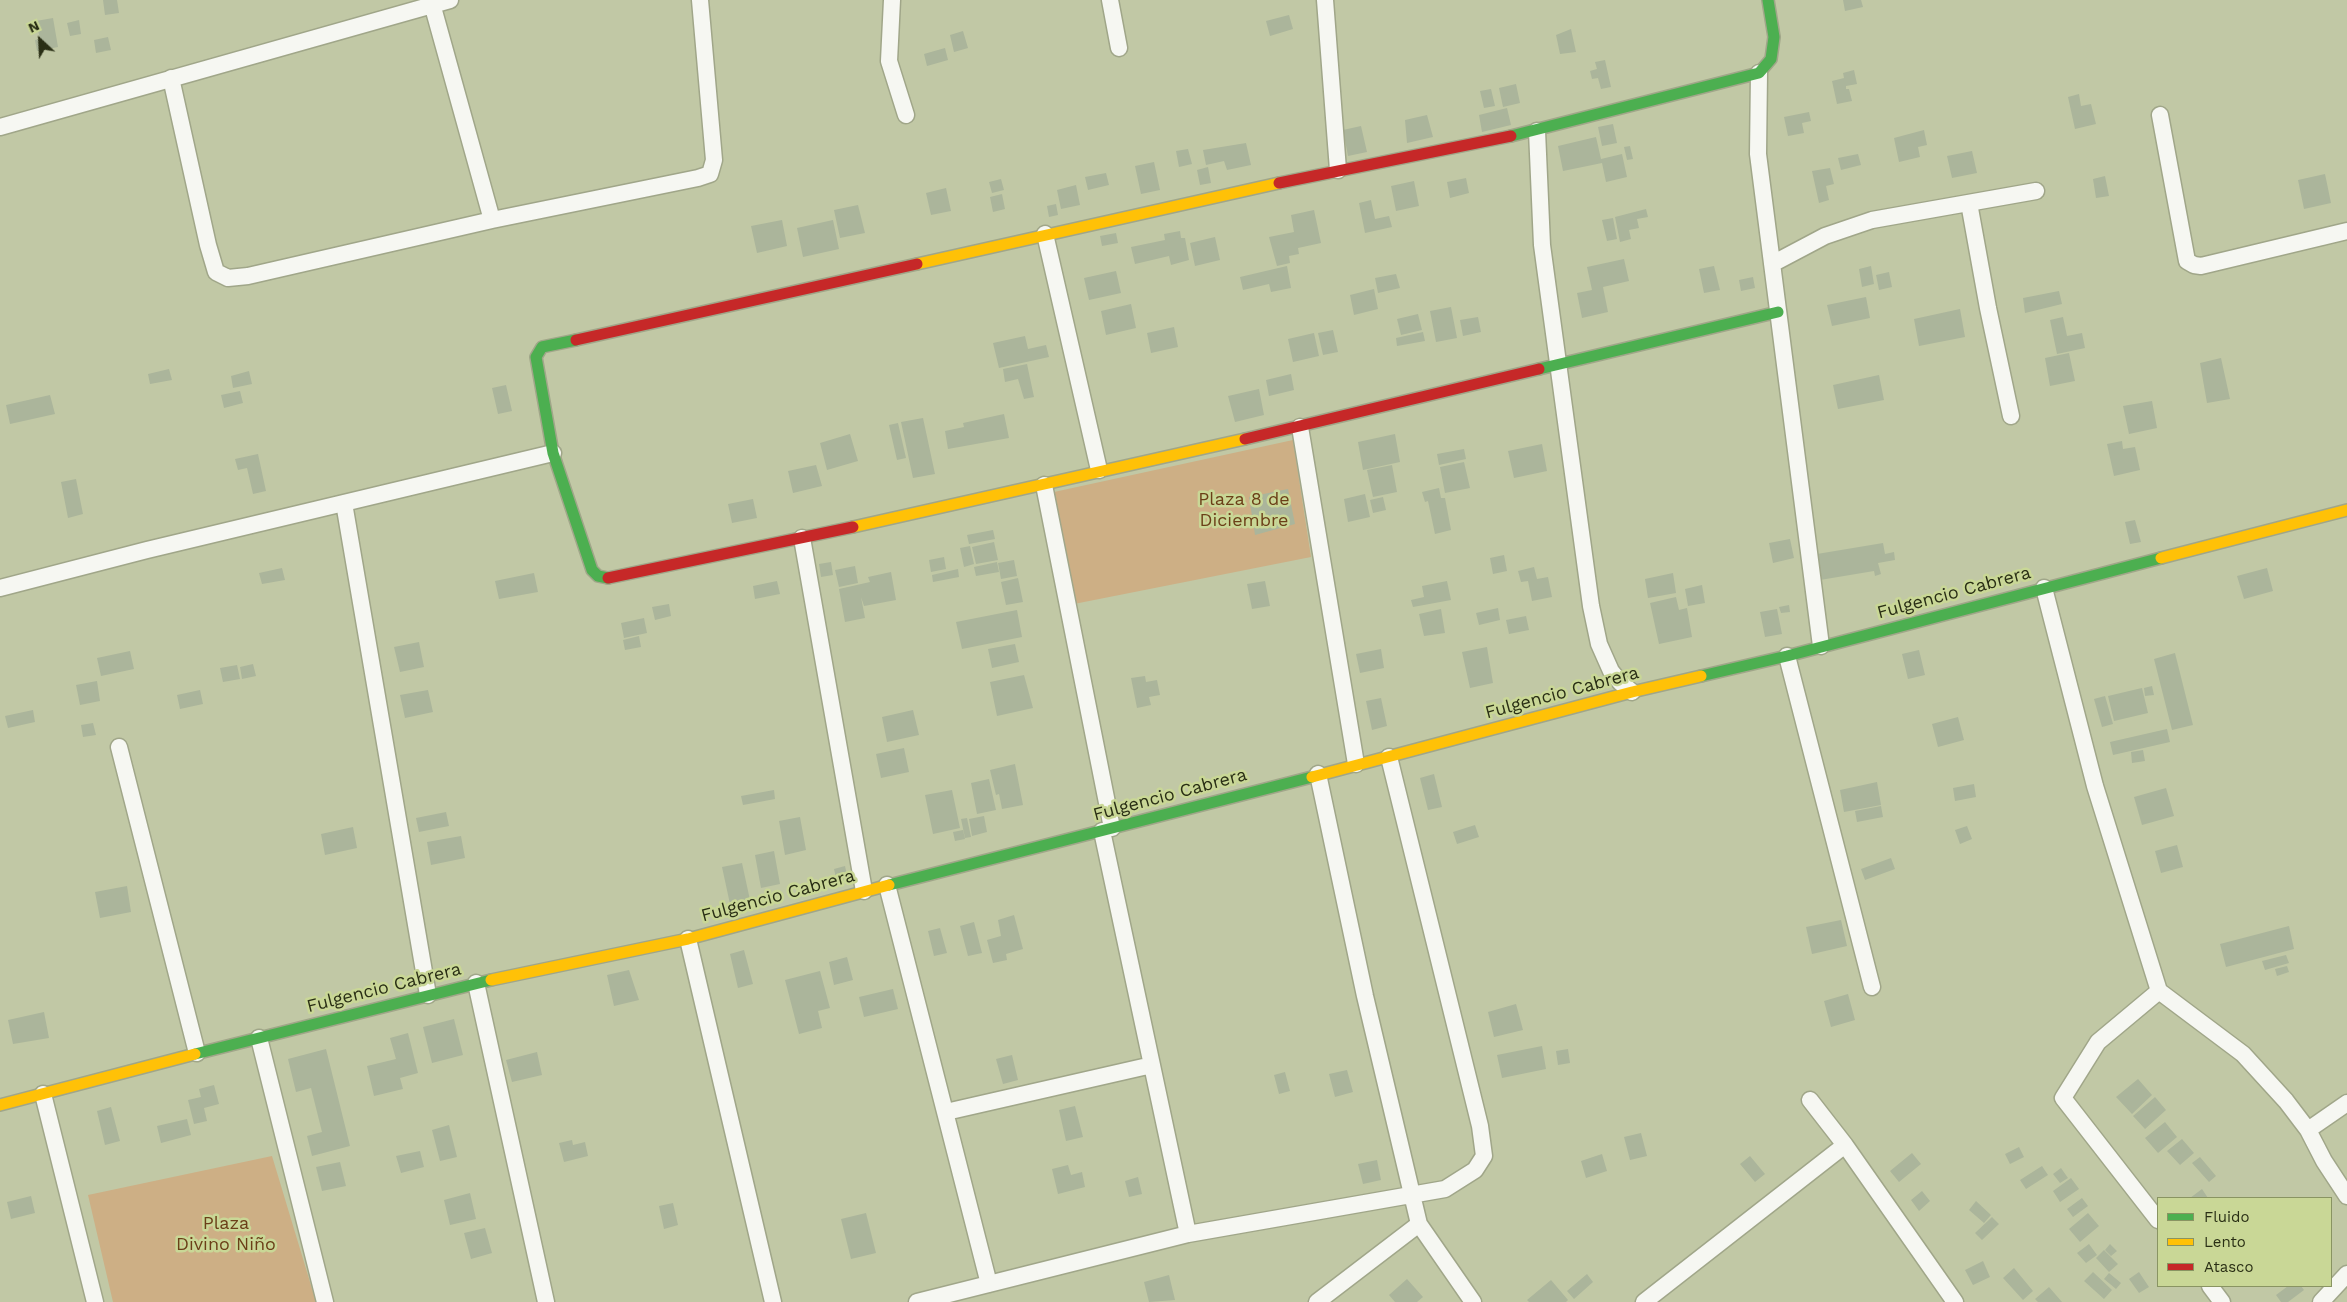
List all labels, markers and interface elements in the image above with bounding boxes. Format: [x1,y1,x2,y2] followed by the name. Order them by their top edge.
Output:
[15,15,65,65] north arrow
[26,17,42,36] text: N
[1198,489,1290,532] park label: Plaza 8 de Diciembre
[1875,562,2033,624] street label: Fulgencio Cabrera
[1483,662,1641,724] street label: Fulgencio Cabrera
[1091,764,1249,826] street label: Fulgencio Cabrera
[699,865,857,927] street label: Fulgencio Cabrera
[305,958,463,1018] street label: Fulgencio Cabrera
[2157,1197,2332,1287] legend
[2204,1208,2249,1226] text: Fluido
[176,1213,276,1256] park label: Plaza Divino Niño
[2204,1233,2246,1251] text: Lento
[2204,1258,2253,1276] text: Atasco

